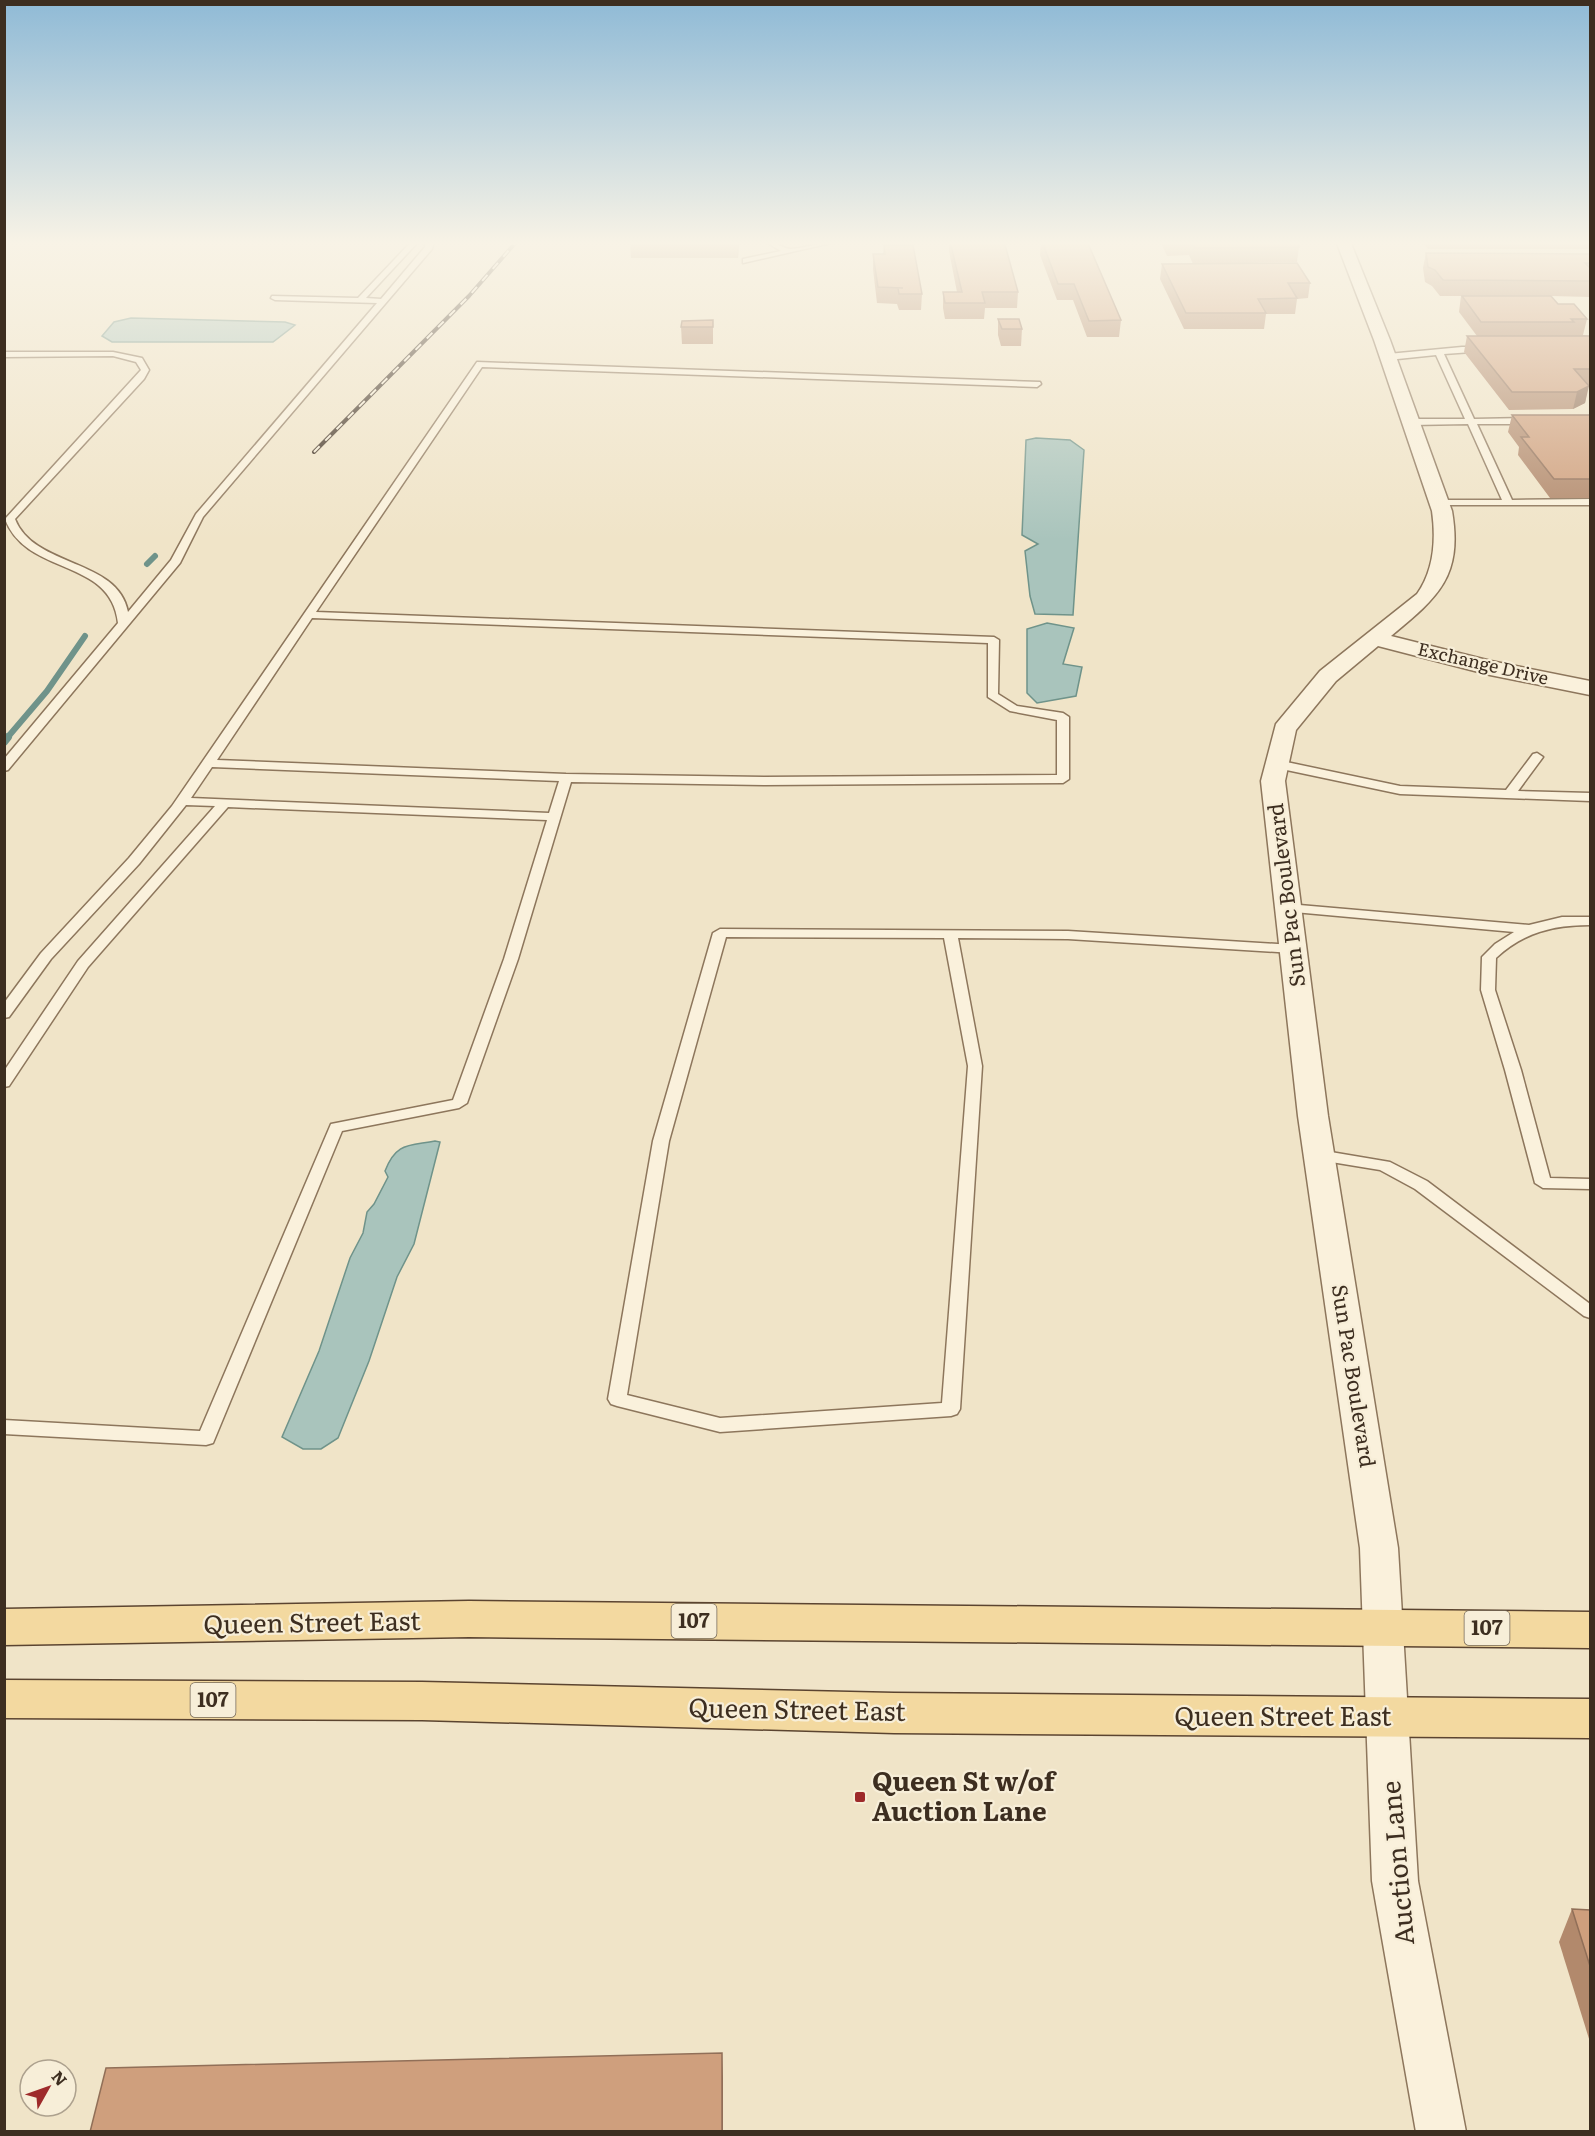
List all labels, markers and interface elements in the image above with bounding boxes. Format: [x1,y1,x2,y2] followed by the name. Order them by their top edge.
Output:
[1415,634,1551,691] street label: Exchange Drive
[1258,802,1311,989] street label: Sun Pac Boulevard
[1326,1282,1385,1469] street label: Sun Pac Boulevard
[203,1599,421,1642] street label: Queen Street East
[672,1604,716,1638] road number: 107
[1464,1611,1510,1645] road number: 107
[190,1683,236,1717] road number: 107
[688,1686,906,1729] street label: Queen Street East
[1174,1695,1392,1734] street label: Queen Street East
[872,1760,1058,1829] place label: Queen St w/of Auction Lane
[1369,1779,1422,1947] street label: Auction Lane
[853,1790,867,1804] marker: Queen St w/of Auction Lane
[18,2058,78,2118] north arrow
[47,2065,74,2091] text: N

